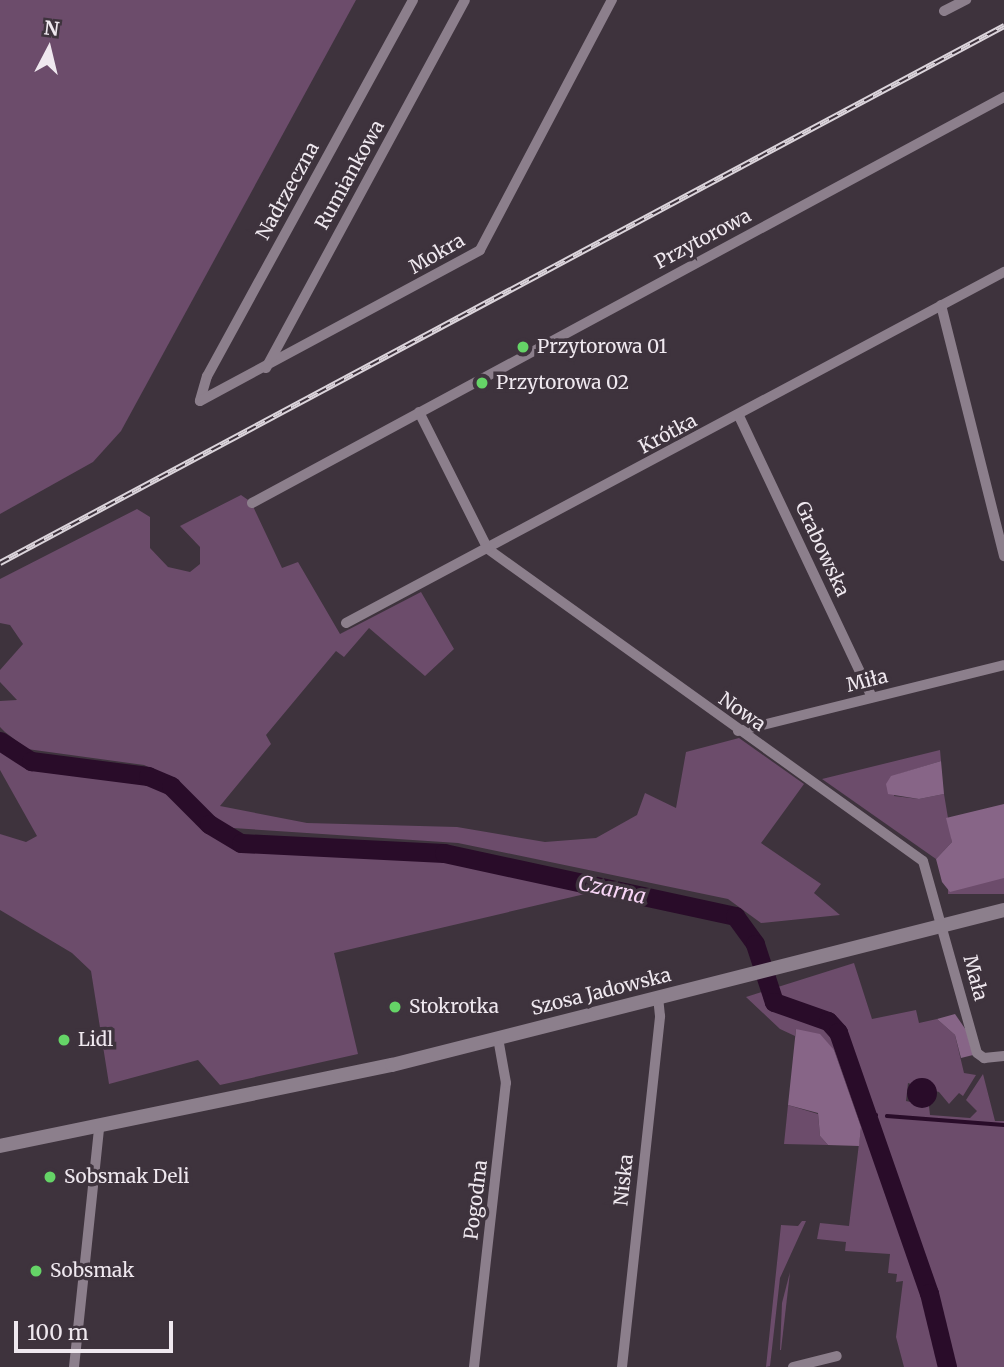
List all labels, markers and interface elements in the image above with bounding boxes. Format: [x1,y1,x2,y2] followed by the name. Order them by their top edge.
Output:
[14,14,84,84] north arrow
[43,15,60,41] text: N
[311,116,389,234] street label: Rumiankowa
[252,138,324,244] street label: Nadrzeczna
[651,204,755,274] street label: Przytorowa
[405,229,469,279] street label: Mokra
[537,336,667,358] place label: Przytorowa 01
[515,339,531,355] marker: Przytorowa 01
[496,372,629,394] place label: Przytorowa 02
[474,375,490,391] marker: Przytorowa 02
[635,409,701,459] street label: Krótka
[790,498,854,600] street label: Grabowska
[844,665,890,697] street label: Miła
[714,688,770,736] street label: Nowa
[576,870,648,910] water label: Czarna
[958,953,992,1003] street label: Mała
[529,964,673,1020] street label: Szosa Jadowska
[409,996,499,1018] place label: Stokrotka
[387,999,403,1015] marker: Stokrotka
[78,1029,113,1051] place label: Lidl
[56,1032,72,1048] marker: Lidl
[610,1153,638,1207] street label: Niska
[460,1159,492,1241] street label: Pogodna
[64,1166,189,1188] place label: Sobsmak Deli
[42,1169,58,1185] marker: Sobsmak Deli
[50,1260,134,1282] place label: Sobsmak
[28,1263,44,1279] marker: Sobsmak
[18,1308,177,1352] scale bar
[27,1319,89,1346] text: 100 m

